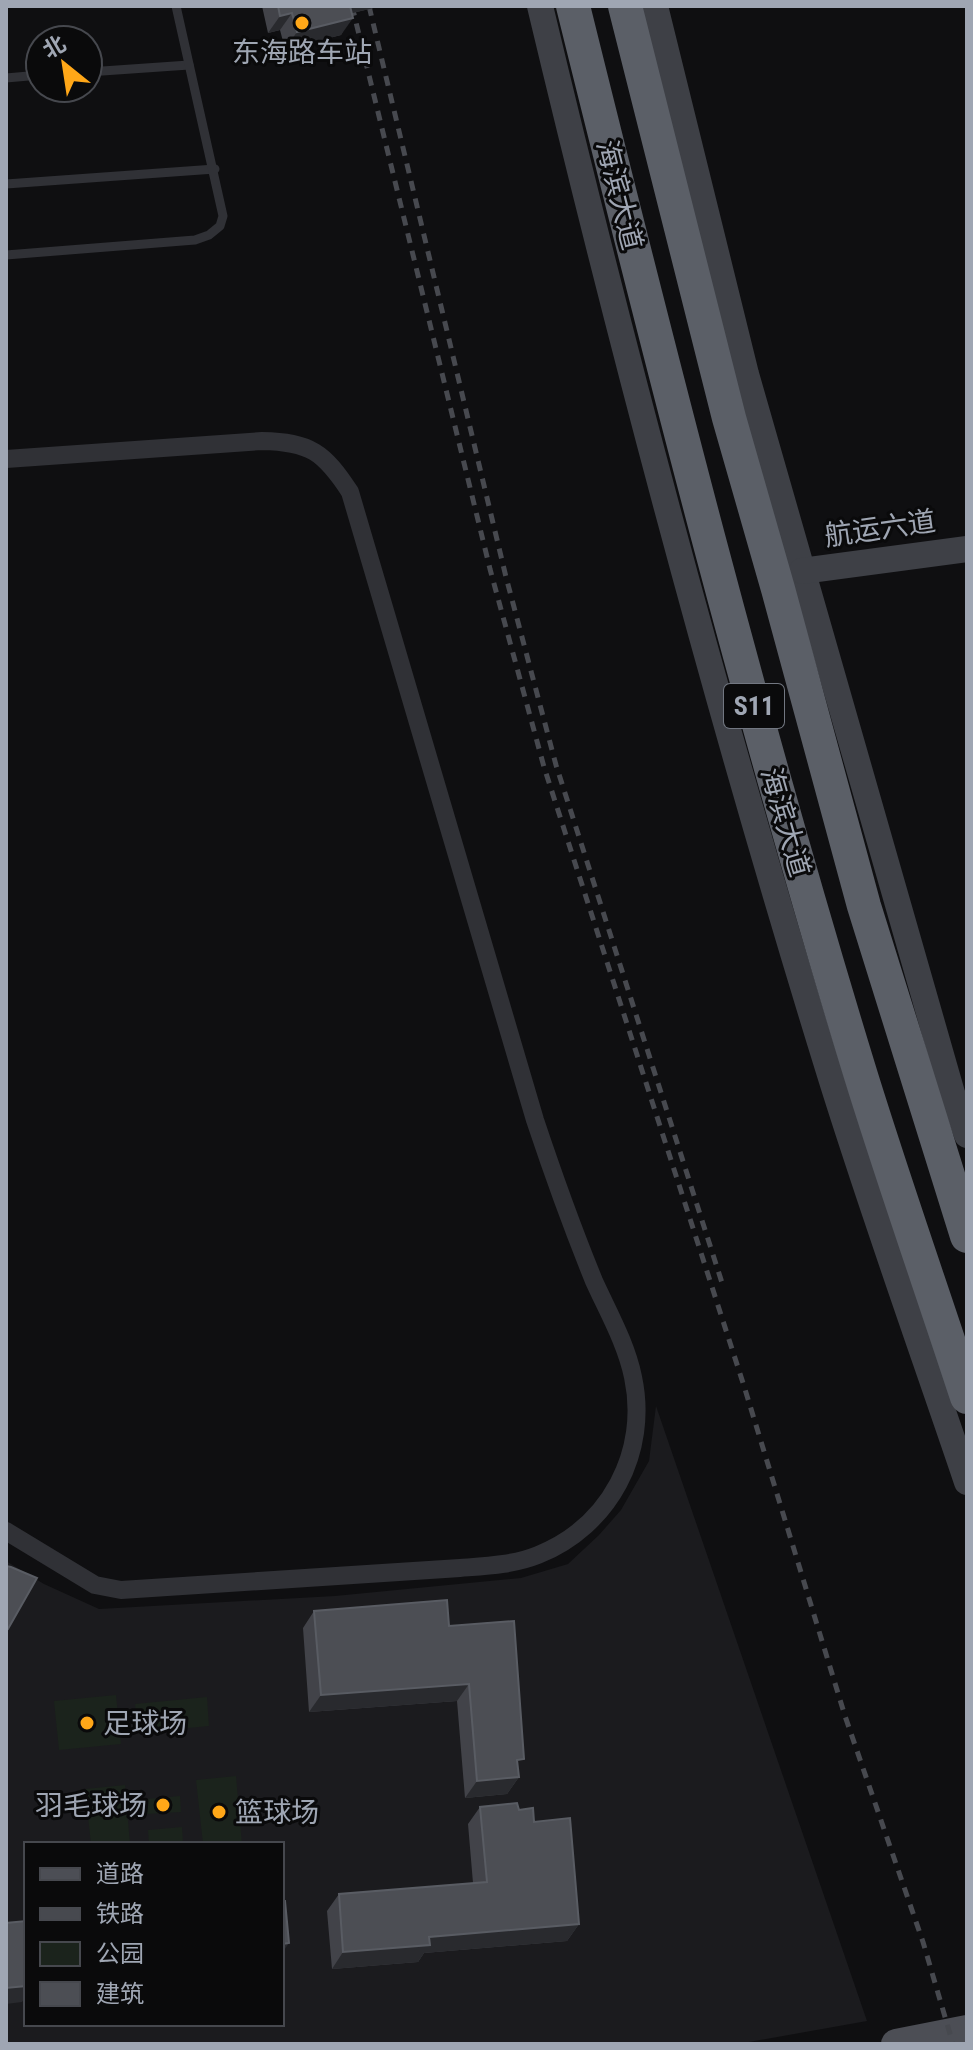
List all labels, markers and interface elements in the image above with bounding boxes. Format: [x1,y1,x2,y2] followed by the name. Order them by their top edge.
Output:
[293,14,311,32] marker: 东海路车站
[24,24,104,104] north arrow
[38,31,70,63] text: 北
[232,36,372,69] place label: 东海路车站
[590,137,649,253] street label: 海滨大道
[822,504,938,553] street label: 航运六道
[724,684,784,728] road number: S11
[754,764,817,881] street label: 海滨大道
[103,1707,187,1740] place label: 足球场
[78,1714,96,1732] marker: 足球场
[35,1789,147,1822] place label: 羽毛球场
[154,1796,172,1814] marker: 羽毛球场
[235,1796,319,1829] place label: 篮球场
[210,1803,228,1821] marker: 篮球场
[24,1842,284,2026] legend
[96,1860,144,1888] text: 道路
[96,1900,144,1928] text: 铁路
[96,1940,144,1968] text: 公园
[96,1980,144,2008] text: 建筑

